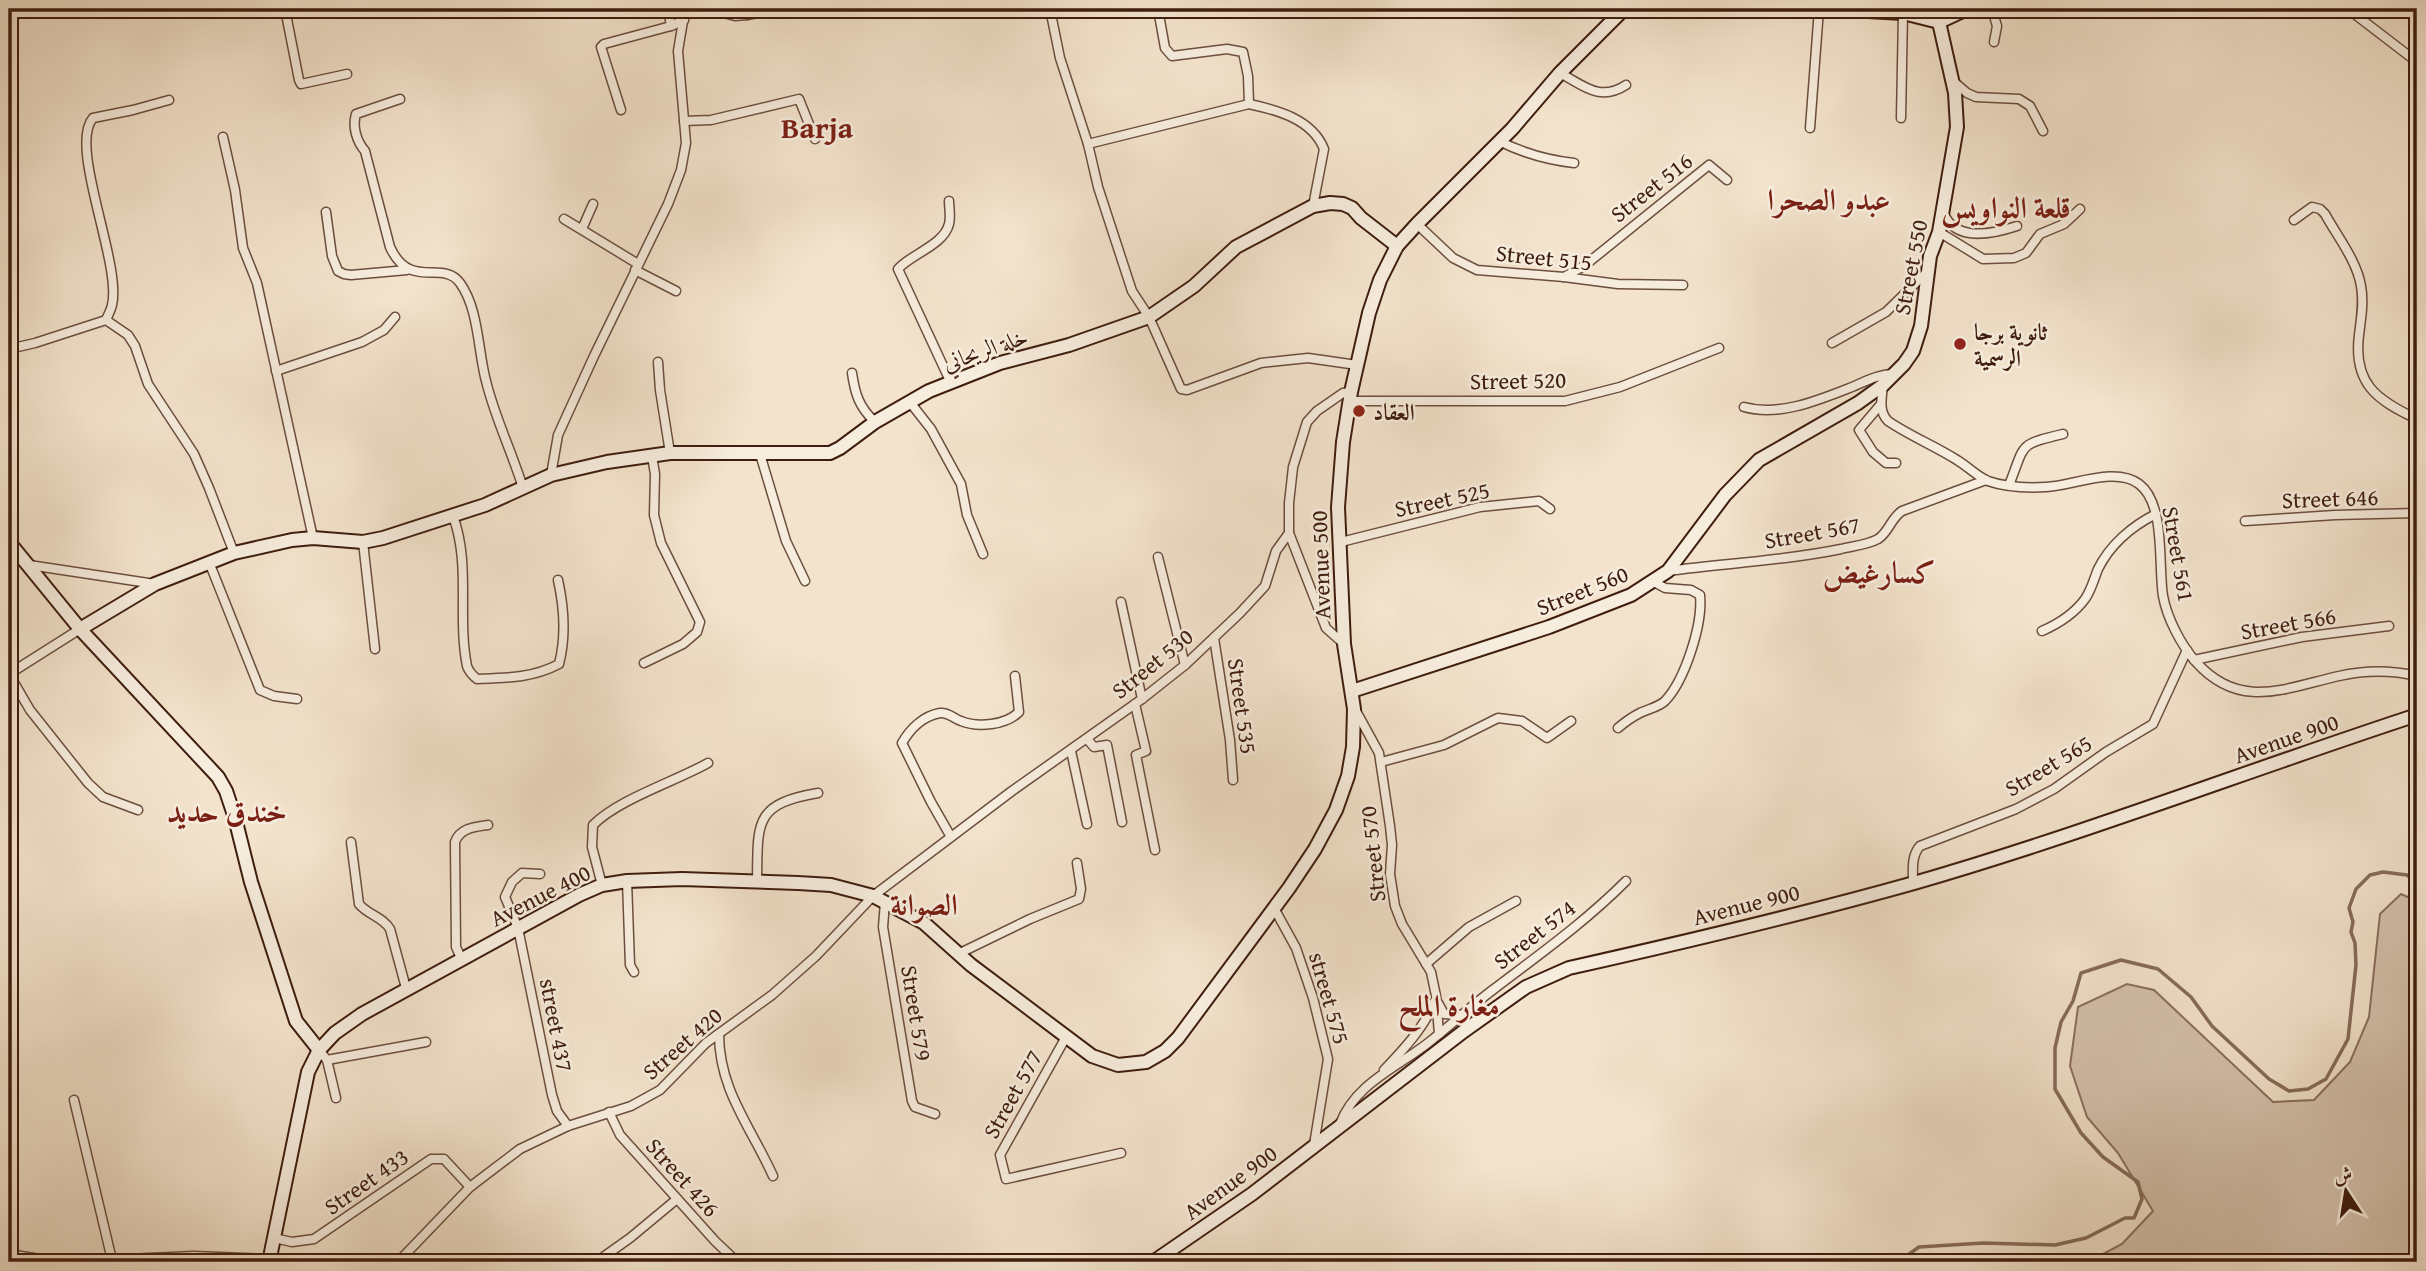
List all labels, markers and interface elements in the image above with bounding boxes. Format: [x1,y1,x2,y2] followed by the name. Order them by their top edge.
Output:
[781,105,854,149] district label: Barja
[1603,144,1699,230] street label: Street 516
[1768,177,1890,221] district label: عبدو الصحرا
[1941,185,2071,229] district label: قلعة النواويس
[1885,216,1935,318] street label: Street 550
[1494,236,1594,278] street label: Street 515
[1974,315,2048,374] place label: ثانوية برجا الرسمية
[938,319,1033,382] street label: خلة الريحاني
[1952,336,1968,352] marker: ثانوية برجا الرسمية
[1469,363,1567,397] street label: Street 520
[1373,395,1415,428] place label: العقاد
[1351,403,1367,419] marker: العقاد
[1391,473,1493,525] street label: Street 525
[2281,480,2379,516] street label: Street 646
[2154,504,2204,604] street label: Street 561
[1762,507,1862,557] street label: Street 567
[1302,510,1338,620] street label: Avenue 500
[1823,550,1935,594] district label: كسارغيض
[1531,557,1633,623] street label: Street 560
[2238,598,2338,648] street label: Street 566
[1104,620,1200,706] street label: Street 530
[1220,656,1266,756] street label: Street 535
[2229,705,2343,771] street label: Avenue 900
[1998,726,2098,804] street label: Street 565
[167,789,287,833] district label: خندق حديد
[1351,804,1393,904] street label: Street 570
[484,856,596,934] street label: Avenue 400
[1689,875,1803,933] street label: Avenue 900
[890,882,958,926] district label: الصوانة
[1486,891,1582,977] street label: Street 574
[1301,948,1359,1048] street label: street 575
[893,963,941,1063] street label: Street 579
[532,976,582,1074] street label: street 437
[1398,983,1500,1033] district label: مغارة الملح
[635,999,729,1087] street label: Street 420
[974,1044,1050,1144] street label: Street 577
[638,1130,728,1224] street label: Street 426
[1176,1137,1284,1227] street label: Avenue 900
[317,1140,415,1222] street label: Street 433
[2310,1156,2380,1226] north arrow
[2330,1159,2355,1190] text: ش

